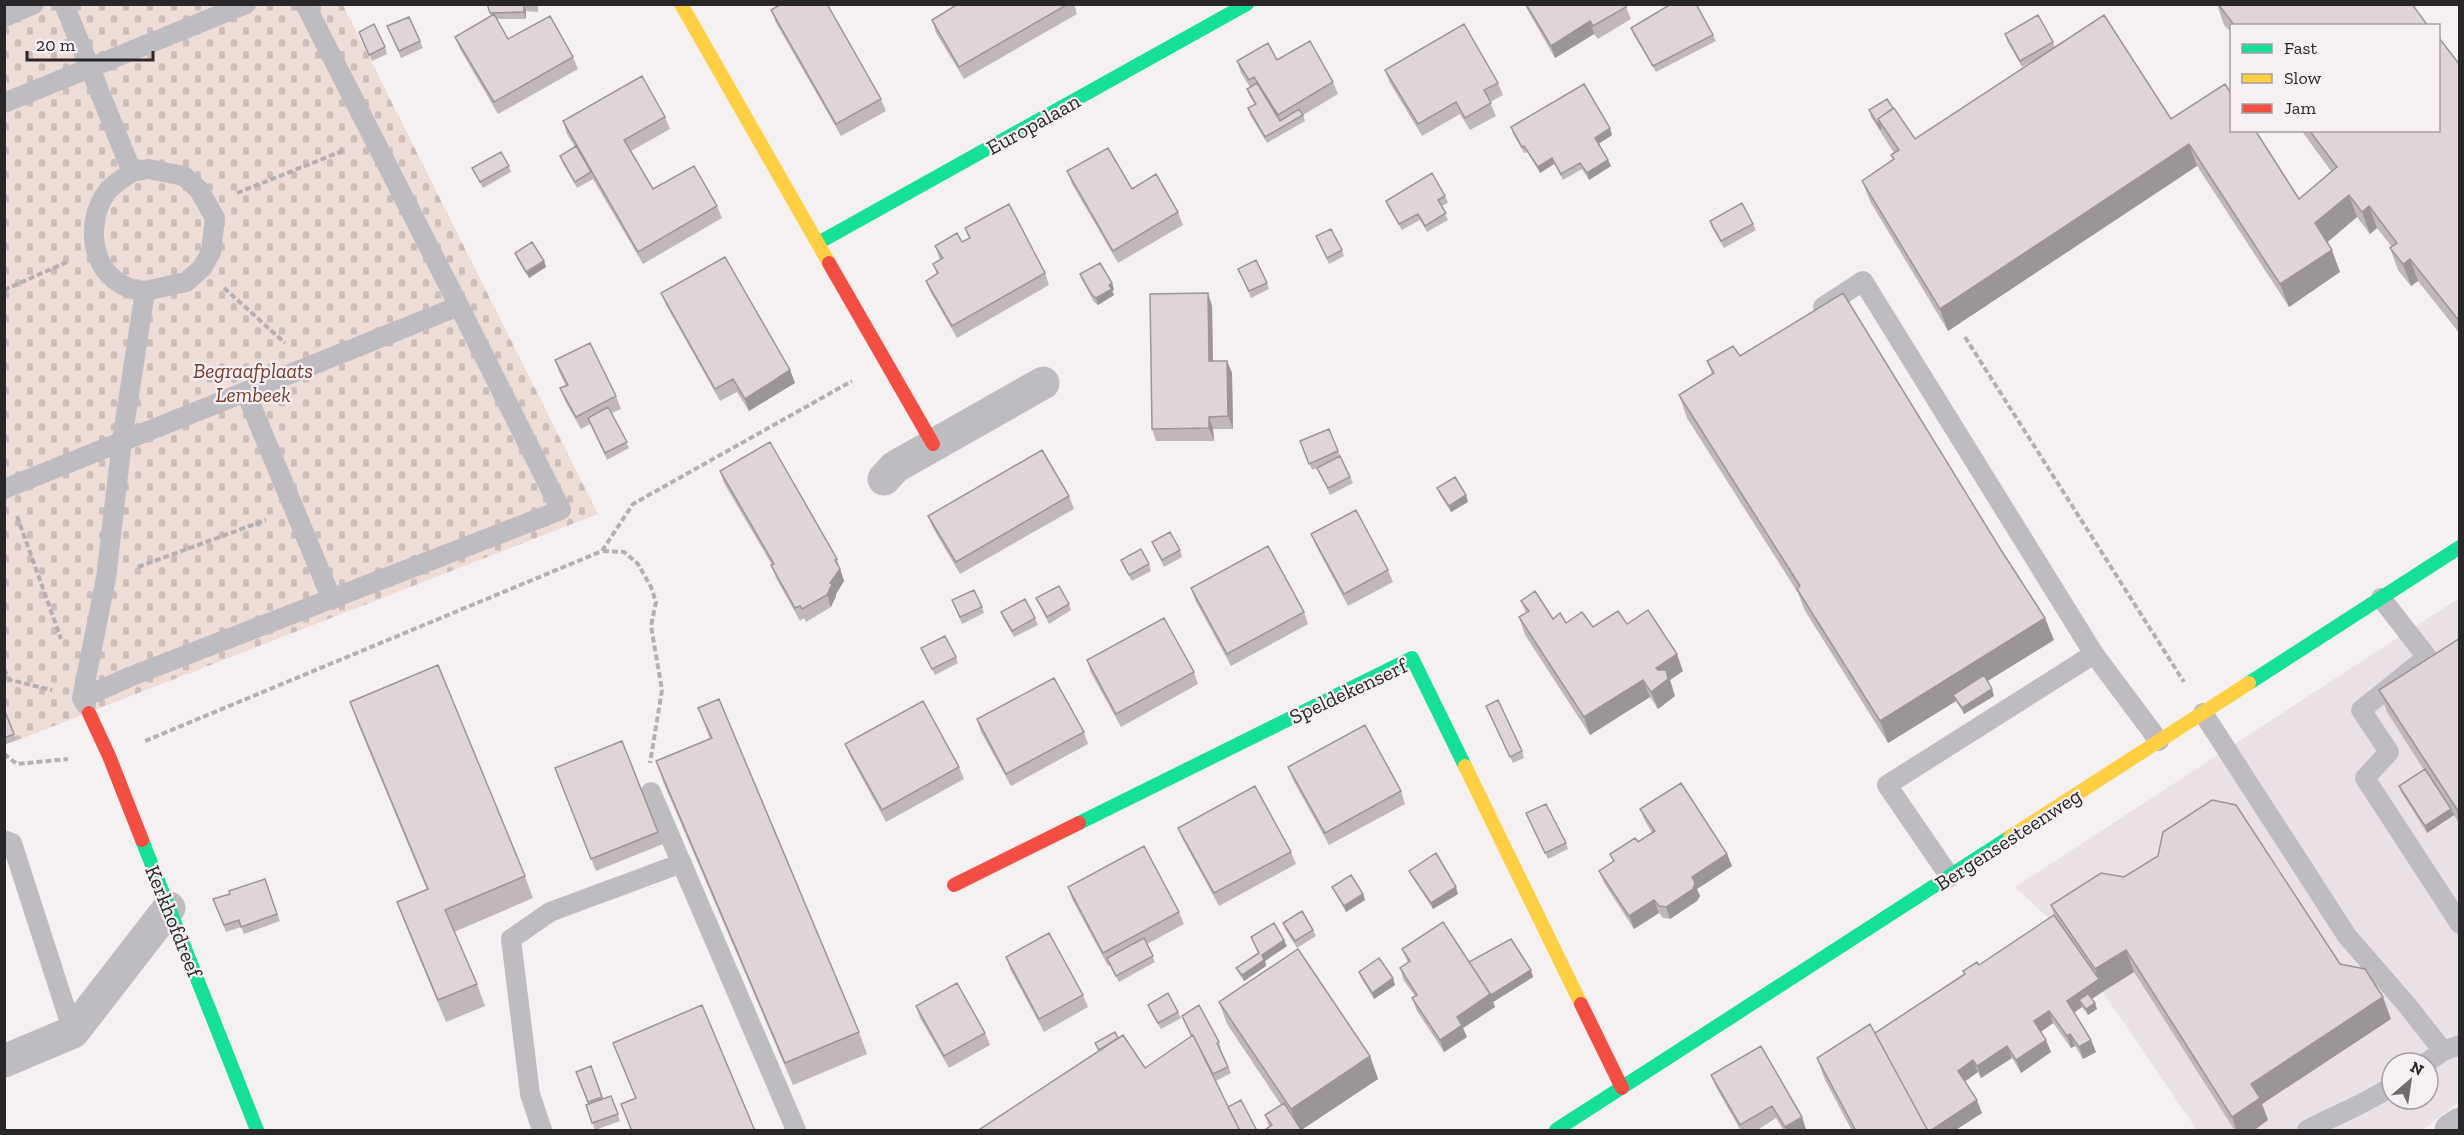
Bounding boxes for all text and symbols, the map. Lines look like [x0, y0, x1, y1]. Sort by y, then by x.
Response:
scale bar [27, 24, 153, 62]
legend [2230, 24, 2440, 132]
text: 20 m [36, 34, 76, 56]
text: Fast [2284, 37, 2317, 59]
text: Slow [2284, 67, 2321, 89]
street label: Europalaan [982, 88, 1084, 160]
text: Jam [2284, 97, 2316, 119]
park label: Begraafplaats Lembeek [193, 358, 313, 407]
street label: Speldekenserf [1285, 652, 1412, 729]
street label: Bergensesteenweg [1930, 782, 2086, 896]
street label: Kerkhofdreef [140, 861, 208, 982]
north arrow [2380, 1051, 2440, 1111]
text: N [2407, 1057, 2427, 1080]

